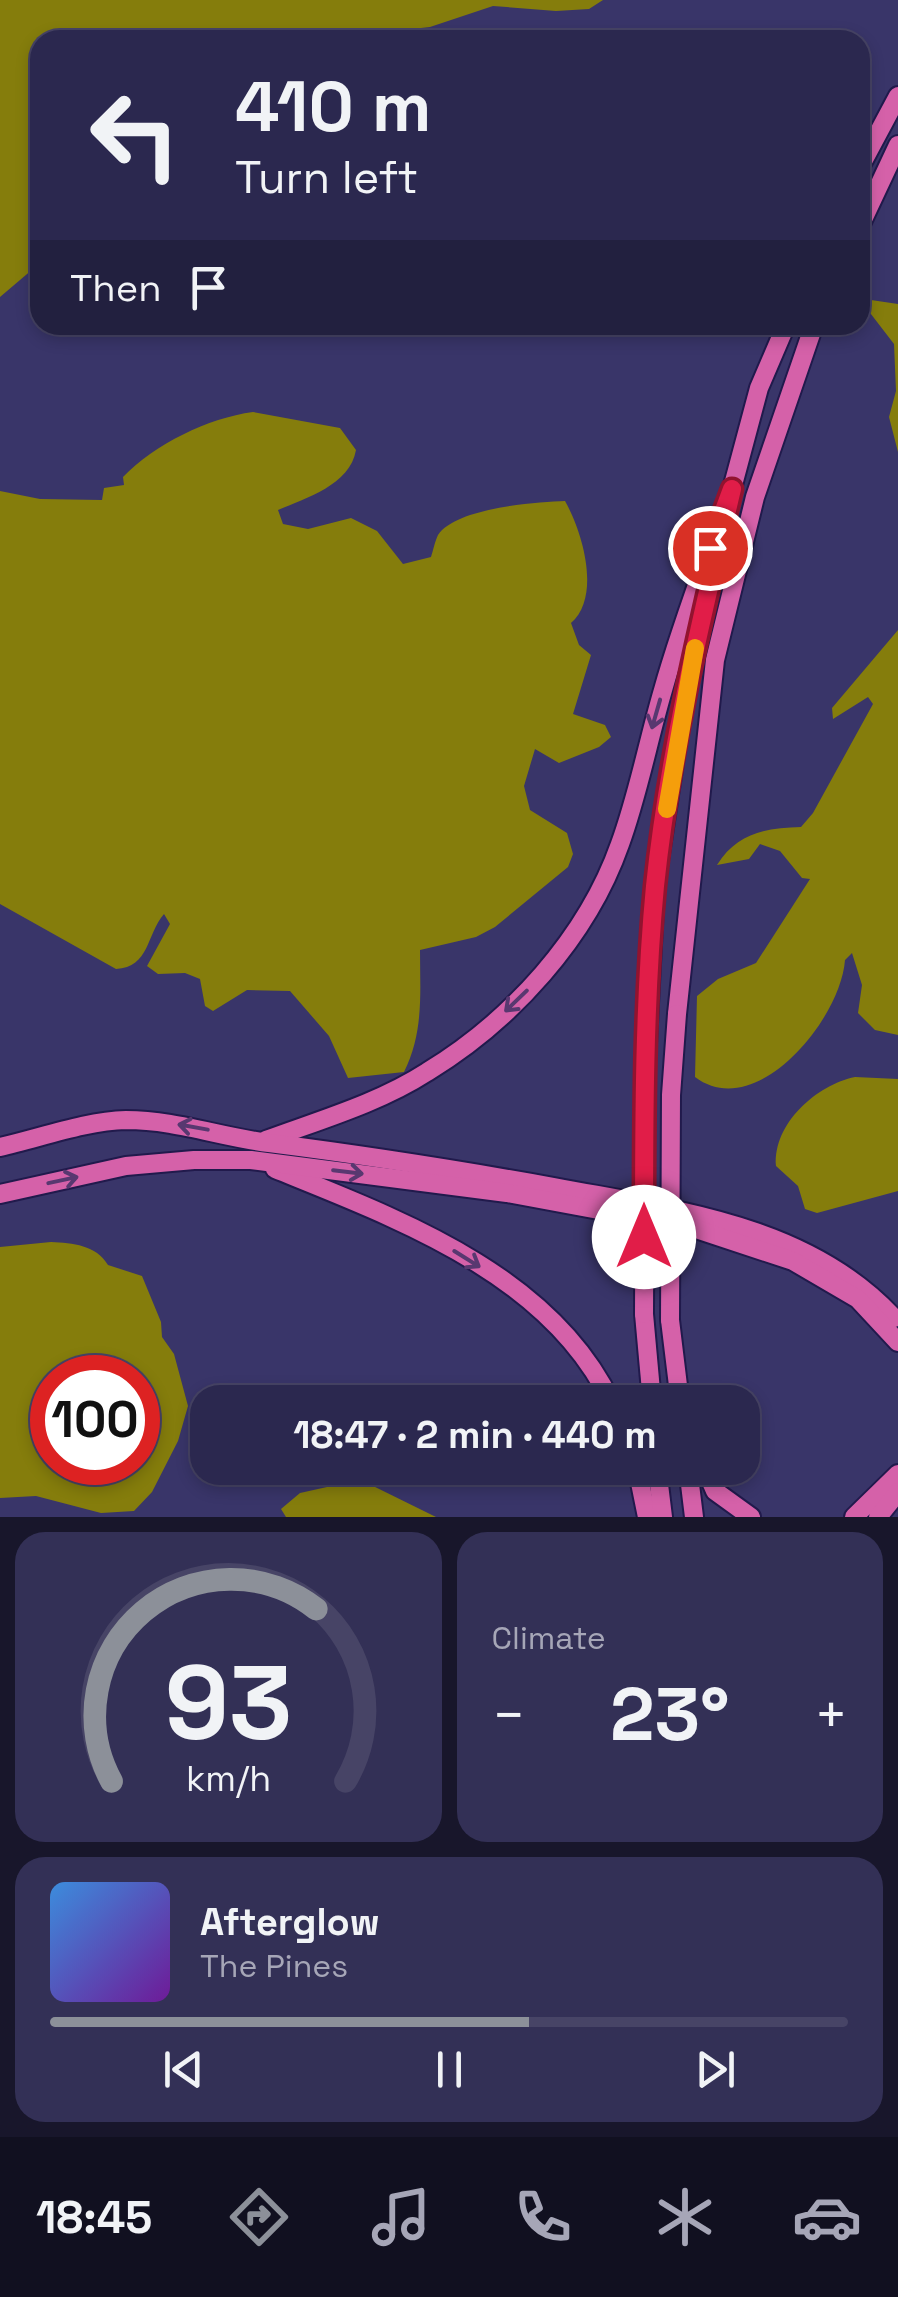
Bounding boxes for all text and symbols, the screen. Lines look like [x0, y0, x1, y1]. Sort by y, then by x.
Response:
text: 410 m [235, 62, 431, 151]
icon: left [70, 70, 200, 200]
text: Turn left [235, 149, 418, 206]
icon: arrive [181, 260, 236, 315]
text: Then [70, 264, 161, 312]
pin [668, 506, 753, 591]
icon: arrive [683, 521, 738, 576]
one-way arrow [646, 698, 664, 729]
one-way arrow [505, 989, 529, 1013]
one-way arrow [177, 1117, 210, 1136]
one-way arrow [332, 1163, 364, 1182]
one-way arrow [46, 1170, 78, 1188]
position arrow [592, 1185, 696, 1289]
one-way arrow [452, 1248, 481, 1269]
speed limit sign: 100 [30, 1355, 160, 1485]
text: 18:47 · 2 min · 440 m [293, 1411, 657, 1459]
text: Climate [492, 1618, 606, 1658]
text: 93 [164, 1637, 292, 1769]
text: 23° [610, 1666, 730, 1762]
text: − [492, 1680, 526, 1750]
text: + [814, 1680, 848, 1750]
text: km/h [186, 1756, 271, 1801]
text: Afterglow [200, 1898, 380, 1946]
text: The Pines [200, 1946, 348, 1986]
icon: previous [156, 2042, 211, 2097]
icon: pause [422, 2042, 477, 2097]
icon: next [688, 2042, 743, 2097]
icon: directions [224, 2182, 294, 2252]
icon: music [366, 2182, 436, 2252]
icon: phone [508, 2182, 578, 2252]
icon: climate [650, 2182, 720, 2252]
icon: car [792, 2182, 862, 2252]
text: 18:45 [36, 2189, 152, 2246]

